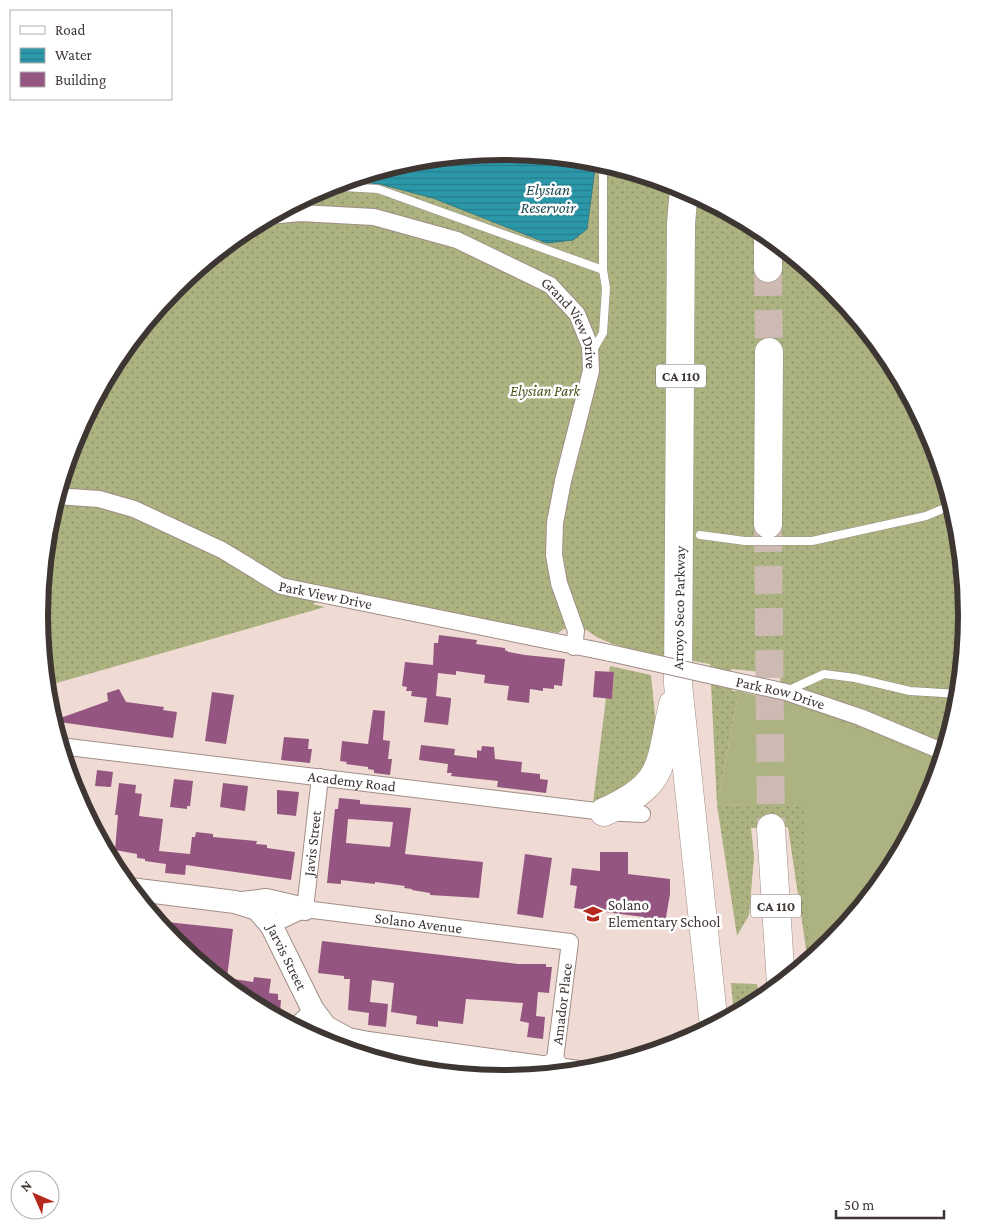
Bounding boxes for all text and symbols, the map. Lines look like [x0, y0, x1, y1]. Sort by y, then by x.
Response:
legend [10, 10, 172, 100]
text: Road [55, 22, 86, 38]
text: Water [55, 47, 92, 63]
text: Building [55, 72, 106, 89]
water label: Elysian Reservoir [520, 181, 576, 216]
street label: Grand View Drive [539, 274, 599, 370]
road number: CA 110 [656, 364, 706, 388]
park label: Elysian Park [510, 383, 582, 400]
street label: Arroyo Seco Parkway [670, 546, 689, 670]
street label: Park View Drive [277, 578, 374, 612]
street label: Park Row Drive [734, 673, 827, 713]
street label: Academy Road [307, 768, 397, 795]
street label: Javis Street [301, 809, 324, 879]
road number: CA 110 [751, 894, 801, 918]
place label: Solano Elementary School [608, 897, 720, 931]
school or university icon: Solano Elementary School [582, 903, 604, 925]
street label: Solano Avenue [374, 910, 464, 937]
street label: Jarvis Street [262, 920, 310, 994]
street label: Amador Place [549, 962, 575, 1046]
north arrow [10, 1170, 60, 1220]
text: N [17, 1176, 35, 1195]
scale bar [836, 1188, 944, 1220]
text: 50 m [844, 1197, 874, 1213]

